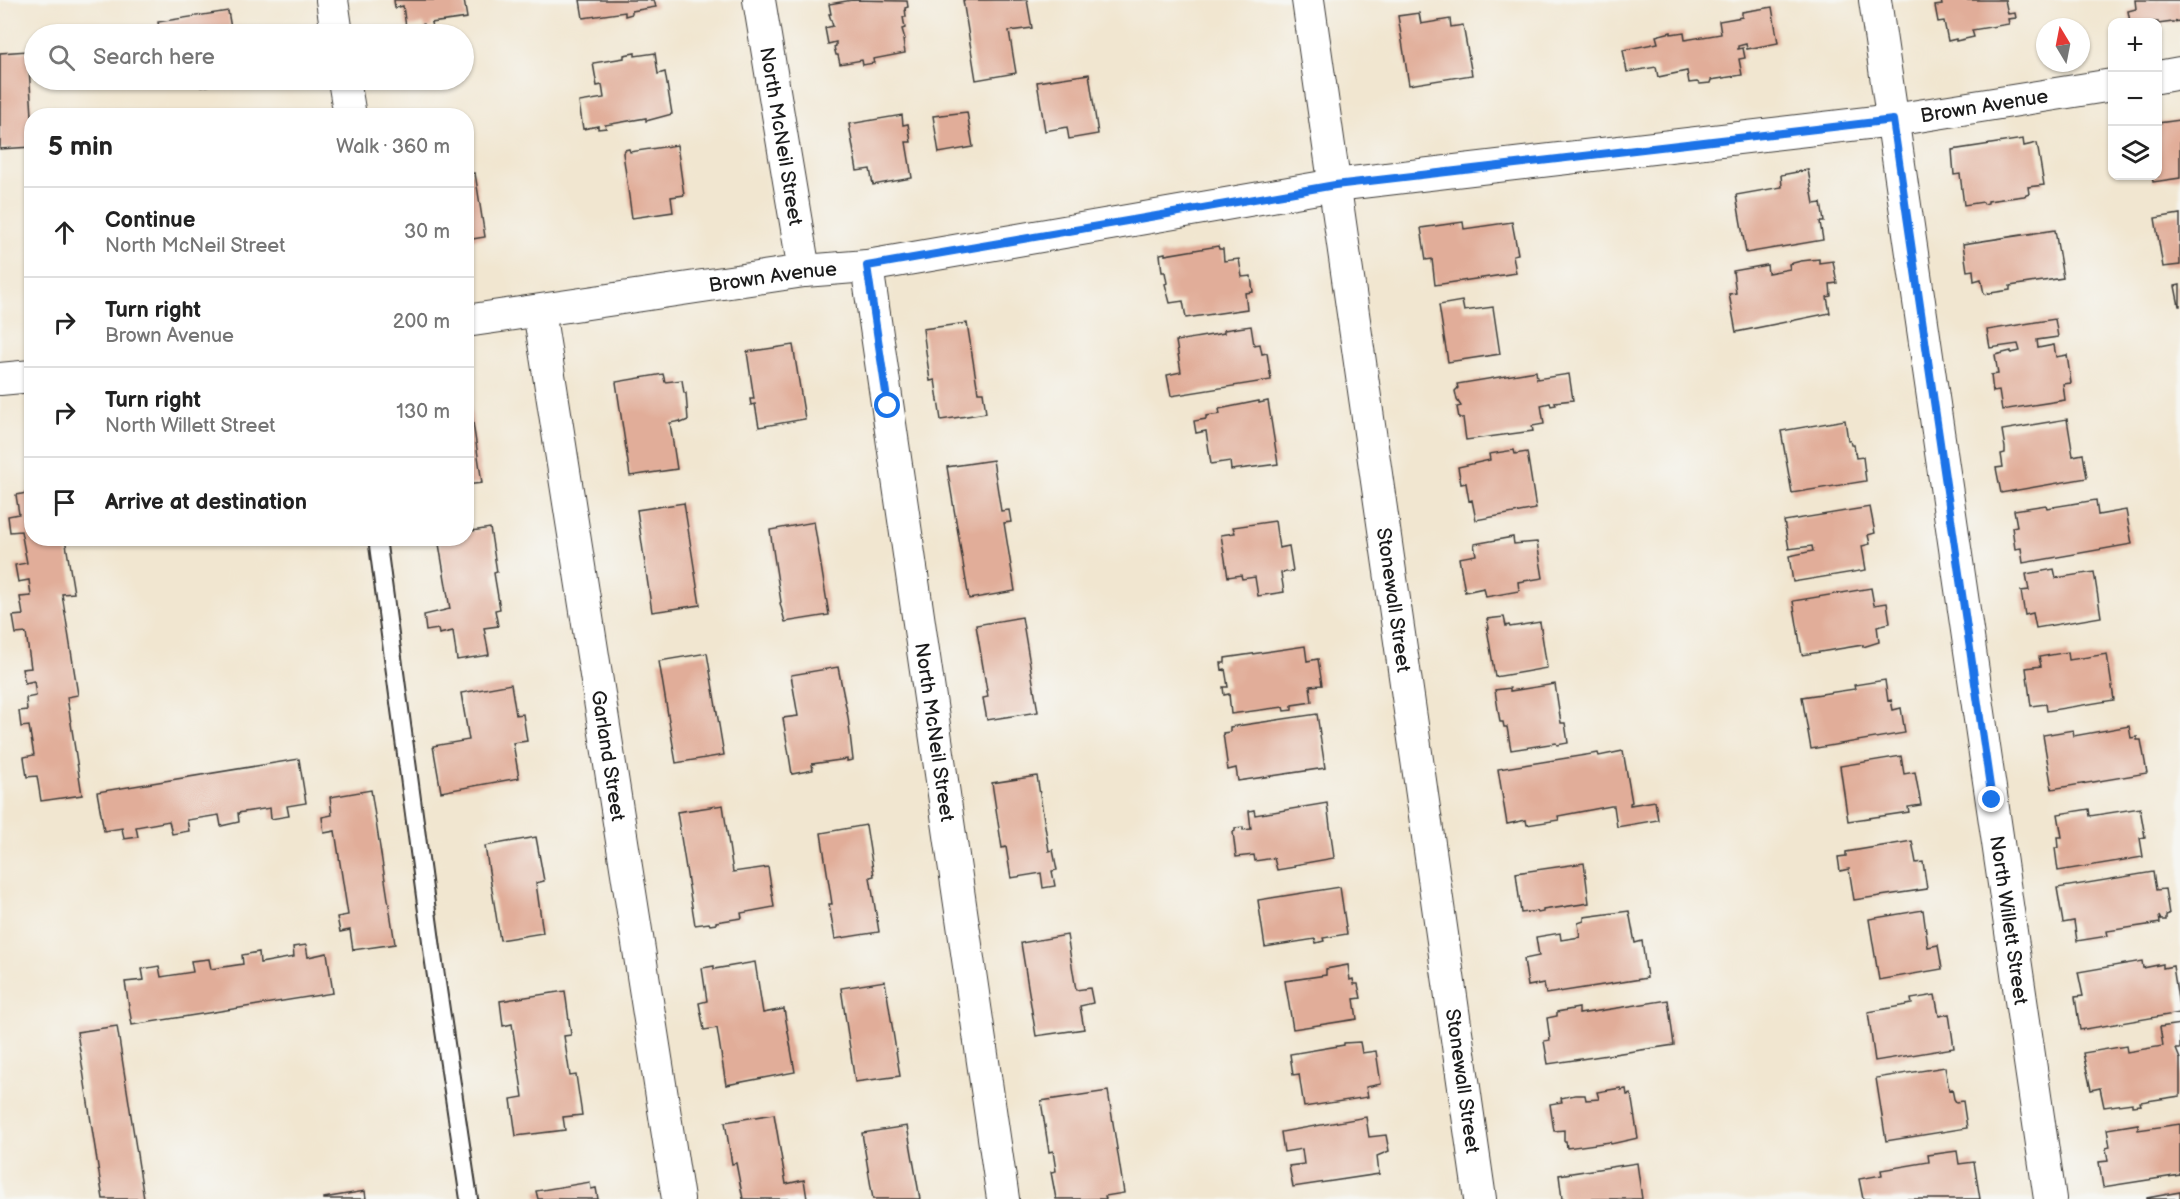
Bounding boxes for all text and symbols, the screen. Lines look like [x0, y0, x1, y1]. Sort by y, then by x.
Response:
north arrow [2036, 18, 2090, 72]
map controls [2108, 18, 2162, 180]
button: + [2108, 18, 2162, 72]
search box [24, 24, 474, 90]
icon: search [45, 41, 78, 74]
text: Search here [93, 44, 215, 71]
street label: North McNeil Street [754, 45, 807, 227]
button: − [2108, 72, 2162, 126]
street label: Brown Avenue [1919, 84, 2050, 128]
button: layers [2108, 126, 2162, 180]
text: 5 min [48, 132, 113, 163]
text: Walk · 360 m [336, 135, 450, 159]
text: Continue [105, 207, 195, 234]
icon: ahead [48, 216, 81, 249]
text: 30 m [404, 220, 450, 244]
text: North McNeil Street [105, 234, 285, 258]
street label: Brown Avenue [707, 257, 838, 298]
text: Turn right [105, 297, 201, 324]
icon: right [48, 306, 81, 339]
text: 200 m [393, 310, 450, 334]
text: Brown Avenue [105, 324, 234, 348]
text: Turn right [105, 387, 201, 414]
route start [874, 392, 900, 418]
icon: right [48, 396, 81, 429]
text: 130 m [396, 400, 450, 424]
text: North Willett Street [105, 414, 275, 438]
icon: arrive [48, 486, 81, 519]
text: Arrive at destination [105, 489, 307, 516]
street label: Stonewall Street [1371, 526, 1415, 674]
street label: North McNeil Street [909, 641, 959, 823]
street label: Garland Street [586, 689, 630, 823]
route end [1978, 786, 2004, 812]
street label: North Willett Street [1984, 834, 2033, 1007]
street label: Stonewall Street [1440, 1007, 1484, 1155]

